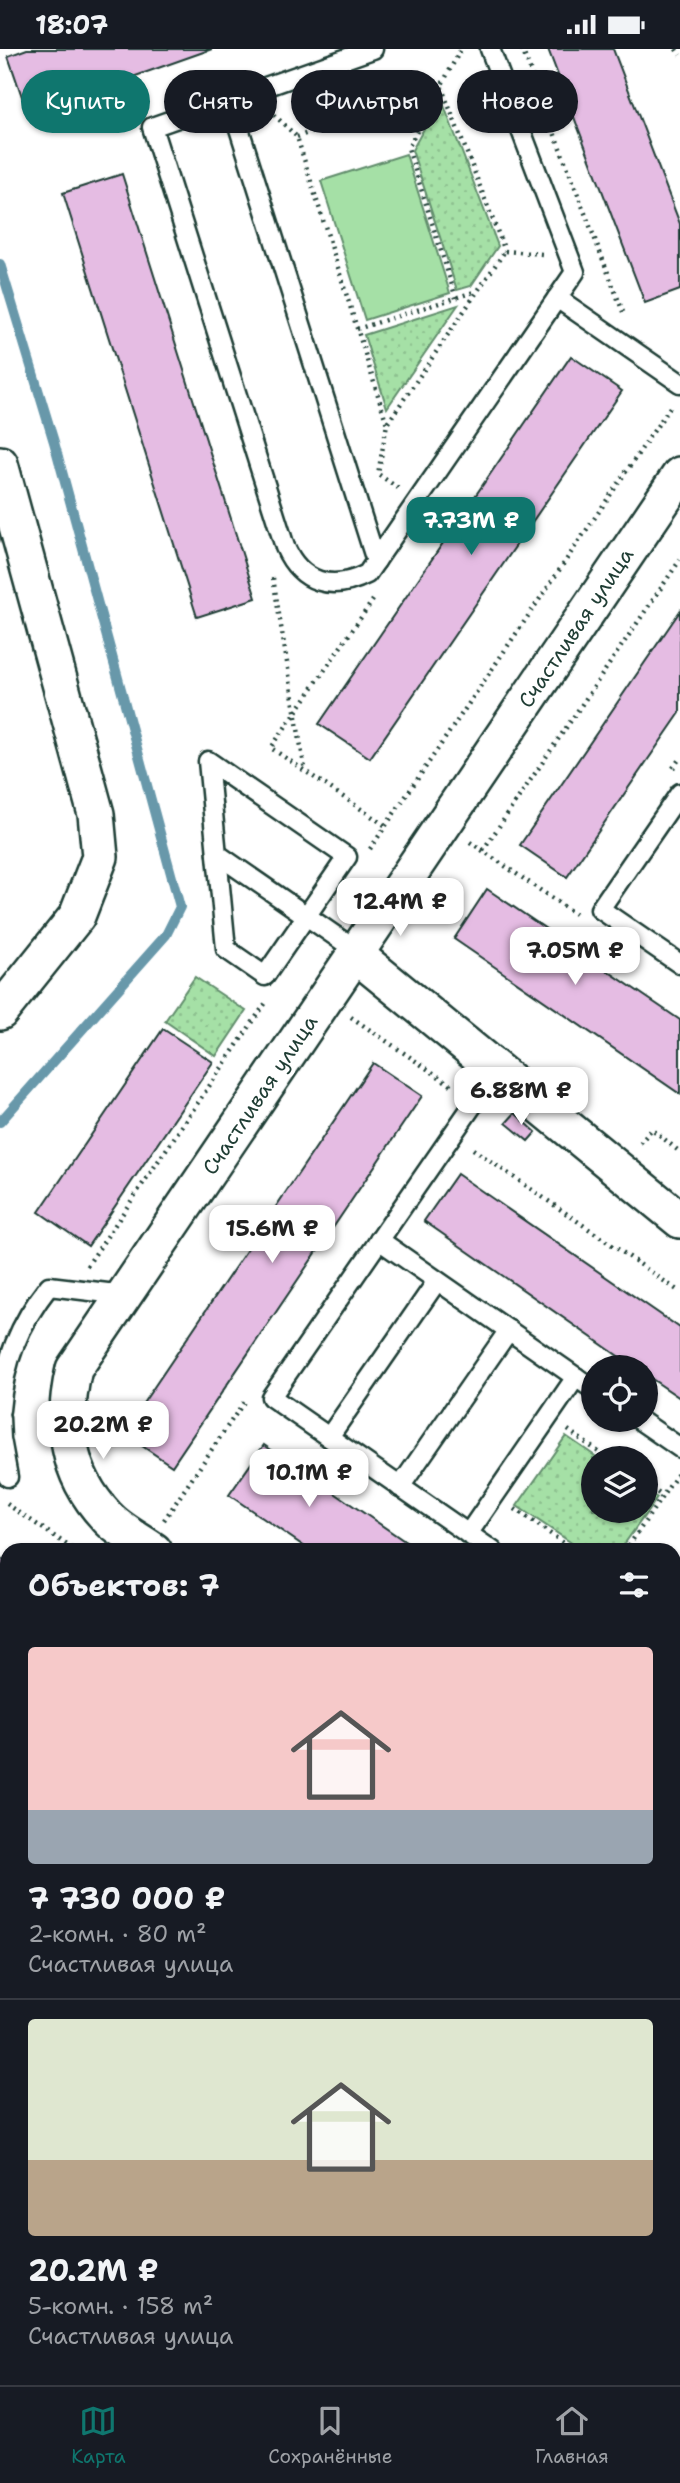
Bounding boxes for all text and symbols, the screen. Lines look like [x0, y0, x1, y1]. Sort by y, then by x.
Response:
text: 18:07 [35, 7, 108, 42]
chip: Купить [21, 70, 150, 133]
chip: Снять [164, 70, 277, 133]
chip: Фильтры [291, 70, 443, 133]
chip: Новое [457, 70, 578, 133]
pin: 7.73M ₽ [406, 497, 536, 557]
text: 7.73M ₽ [422, 505, 520, 535]
street label: Счастливая улица [512, 543, 640, 713]
pin: 12.4M ₽ [335, 879, 465, 938]
text: 12.4M ₽ [353, 886, 447, 916]
pin: 7.05M ₽ [510, 927, 640, 987]
text: 7.05M ₽ [526, 935, 624, 965]
street label: Счастливая улица [196, 1010, 324, 1180]
pin: 6.88M ₽ [456, 1067, 586, 1127]
text: 6.88M ₽ [470, 1075, 572, 1105]
pin: 15.6M ₽ [207, 1205, 337, 1265]
text: 15.6M ₽ [225, 1213, 319, 1243]
map controls [581, 1355, 658, 1523]
button: locate [581, 1355, 658, 1432]
pin: 20.2M ₽ [38, 1401, 168, 1461]
text: 20.2M ₽ [53, 1409, 153, 1439]
button: layers [581, 1446, 658, 1523]
pin: 10.1M ₽ [244, 1449, 374, 1509]
text: 10.1M ₽ [265, 1457, 353, 1487]
text: Объектов: 7 [28, 1565, 220, 1606]
icon: filters [615, 1566, 653, 1604]
icon: home [278, 1692, 404, 1818]
text: 7 730 000 ₽ [28, 1878, 225, 1919]
text: 2-комн. · 80 m² [28, 1919, 207, 1949]
text: Счастливая улица [28, 1949, 233, 1979]
icon: home [278, 2064, 404, 2190]
text: 20.2M ₽ [28, 2250, 159, 2291]
text: 5-комн. · 158 m² [28, 2291, 213, 2321]
text: Счастливая улица [28, 2321, 233, 2351]
tab: Карта [71, 2402, 126, 2469]
tab: Сохранённые [268, 2402, 392, 2469]
tab: Главная [535, 2402, 609, 2469]

